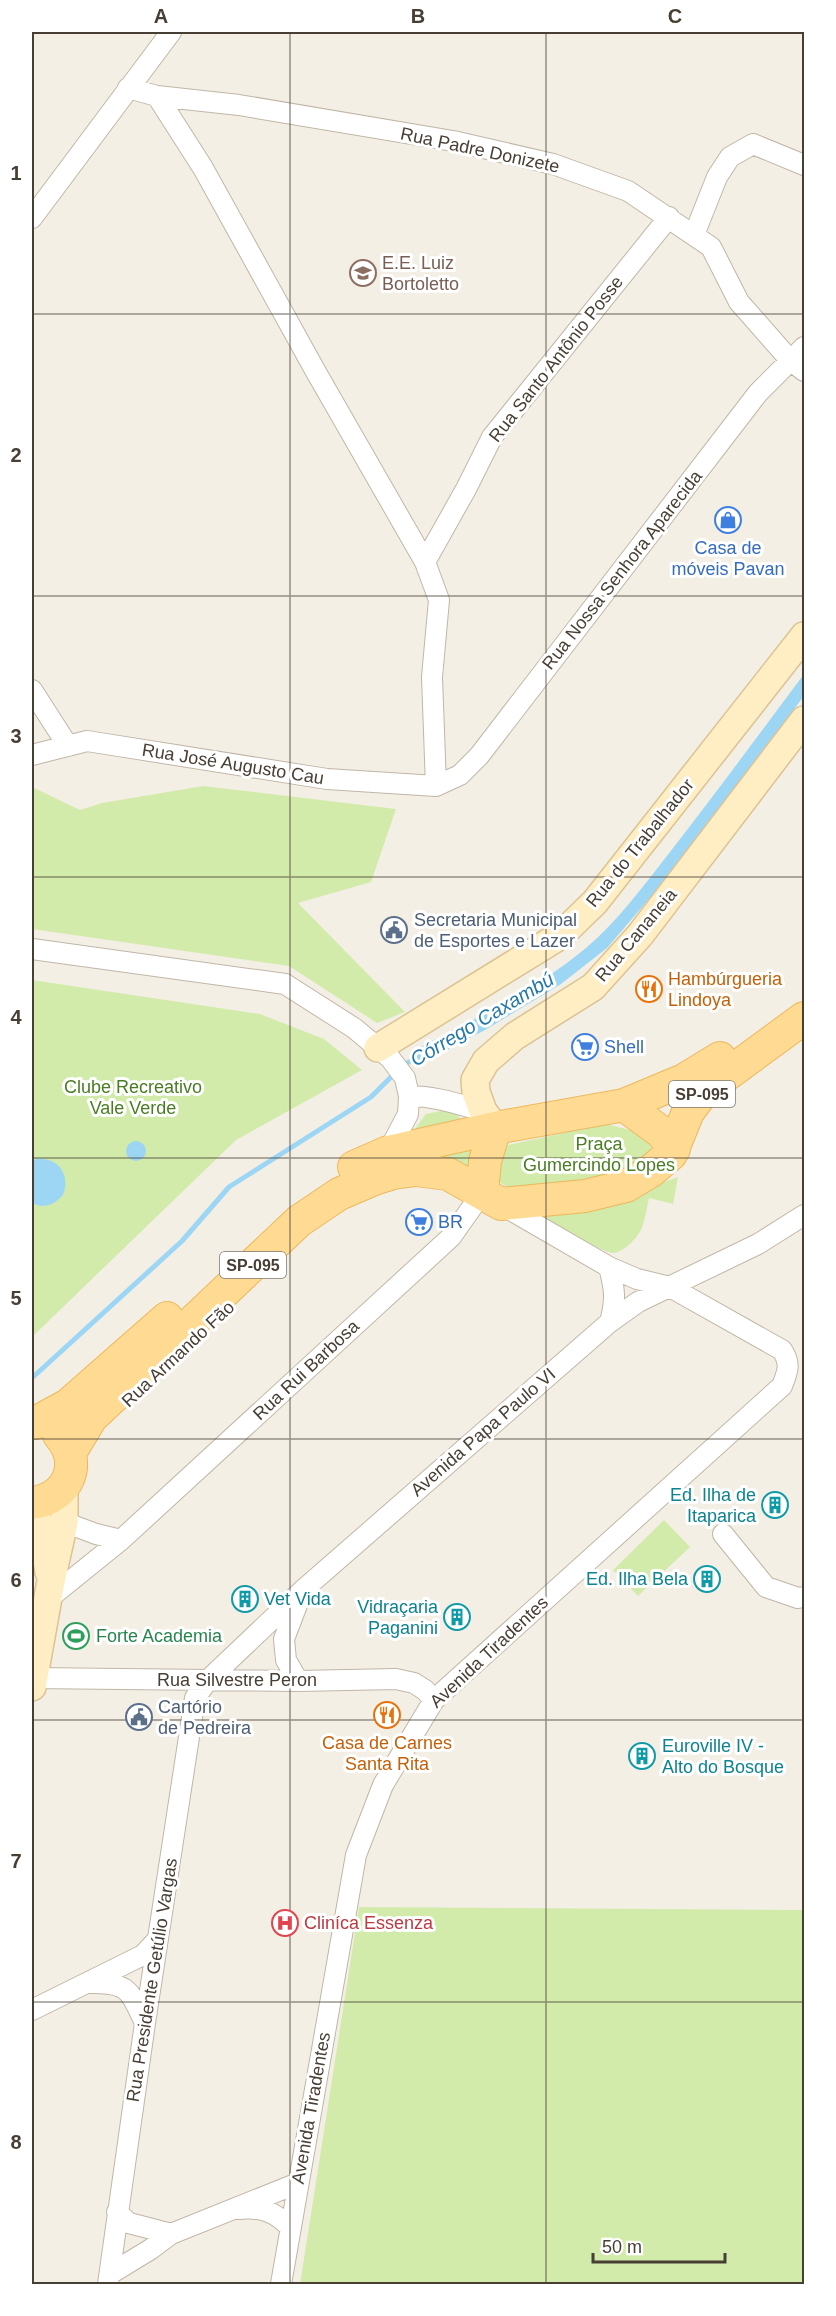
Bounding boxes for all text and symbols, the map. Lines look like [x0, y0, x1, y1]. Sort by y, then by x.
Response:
text: A [154, 5, 168, 27]
text: B [411, 5, 425, 27]
text: C [668, 5, 682, 27]
street label: Rua Padre Donizete [399, 123, 561, 177]
text: 1 [10, 162, 22, 184]
place label: E.E. Luiz Bortoletto [382, 253, 459, 294]
school or university icon: E.E. Luiz Bortoletto [348, 258, 378, 288]
street label: Rua Santo Antônio Posse [485, 272, 627, 446]
text: 2 [10, 444, 22, 466]
street label: Rua Nossa Senhora Aparecida [538, 466, 707, 674]
shop icon: Casa de móveis Pavan [713, 505, 743, 535]
place label: Casa de móveis Pavan [671, 538, 785, 579]
text: 3 [10, 725, 22, 747]
street label: Rua José Augusto Cau [141, 740, 325, 788]
street label: Rua do Trabalhador [582, 775, 698, 911]
street label: Rua Cananeia [591, 884, 681, 986]
place label: Secretaria Municipal de Esportes e Lazer [414, 910, 577, 951]
public building icon: Secretaria Municipal de Esportes e Lazer [379, 915, 409, 945]
water label: Córrego Caxambú [406, 967, 558, 1071]
place label: Hambúrgueria Lindoya [668, 969, 783, 1010]
restaurant icon: Hambúrgueria Lindoya [634, 974, 664, 1004]
text: 4 [10, 1006, 22, 1028]
supermarket icon: Shell [570, 1032, 600, 1062]
place label: Shell [604, 1037, 644, 1057]
park label: Clube Recreativo Vale Verde [64, 1077, 202, 1118]
road number: SP-095 [669, 1081, 735, 1107]
park label: Praça Gumercindo Lopes [523, 1134, 675, 1175]
supermarket icon: BR [404, 1207, 434, 1237]
place label: BR [438, 1212, 463, 1232]
road number: SP-095 [220, 1252, 286, 1278]
text: 5 [10, 1287, 22, 1309]
street label: Rua Armando Fão [118, 1297, 238, 1411]
street label: Rua Rui Barbosa [249, 1315, 364, 1424]
street label: Avenida Papa Paulo VI [407, 1364, 559, 1500]
place label: Ed. Ilha de Itaparica [670, 1485, 757, 1526]
building icon: Ed. Ilha de Itaparica [760, 1490, 790, 1520]
building icon: Ed. Ilha Bela [692, 1564, 722, 1594]
text: 6 [10, 1569, 22, 1591]
place label: Ed. Ilha Bela [586, 1569, 689, 1589]
building icon: Vet Vida [230, 1584, 260, 1614]
place label: Vet Vida [264, 1589, 332, 1609]
street label: Avenida Tiradentes [426, 1592, 552, 1712]
place label: Vidraçaria Paganini [357, 1597, 439, 1638]
building icon: Vidraçaria Paganini [442, 1602, 472, 1632]
sports icon: Forte Academia [61, 1621, 91, 1651]
place label: Forte Academia [96, 1626, 223, 1646]
street label: Rua Silvestre Peron [157, 1670, 317, 1690]
place label: Cartório de Pedreira [158, 1697, 252, 1738]
restaurant icon: Casa de Carnes Santa Rita [372, 1700, 402, 1730]
public building icon: Cartório de Pedreira [124, 1702, 154, 1732]
place label: Casa de Carnes Santa Rita [322, 1733, 452, 1774]
place label: Euroville IV - Alto do Bosque [662, 1736, 784, 1777]
building icon: Euroville IV - Alto do Bosque [627, 1741, 657, 1771]
text: 7 [10, 1850, 22, 1872]
street label: Rua Presidente Getúlio Vargas [123, 1857, 181, 2103]
hospital icon: Cliníca Essenza [270, 1908, 300, 1938]
place label: Cliníca Essenza [304, 1913, 434, 1933]
street label: Avenida Tiradentes [288, 2031, 334, 2185]
text: 8 [10, 2131, 22, 2153]
scale bar [593, 2226, 725, 2264]
text: 50 m [602, 2237, 642, 2257]

